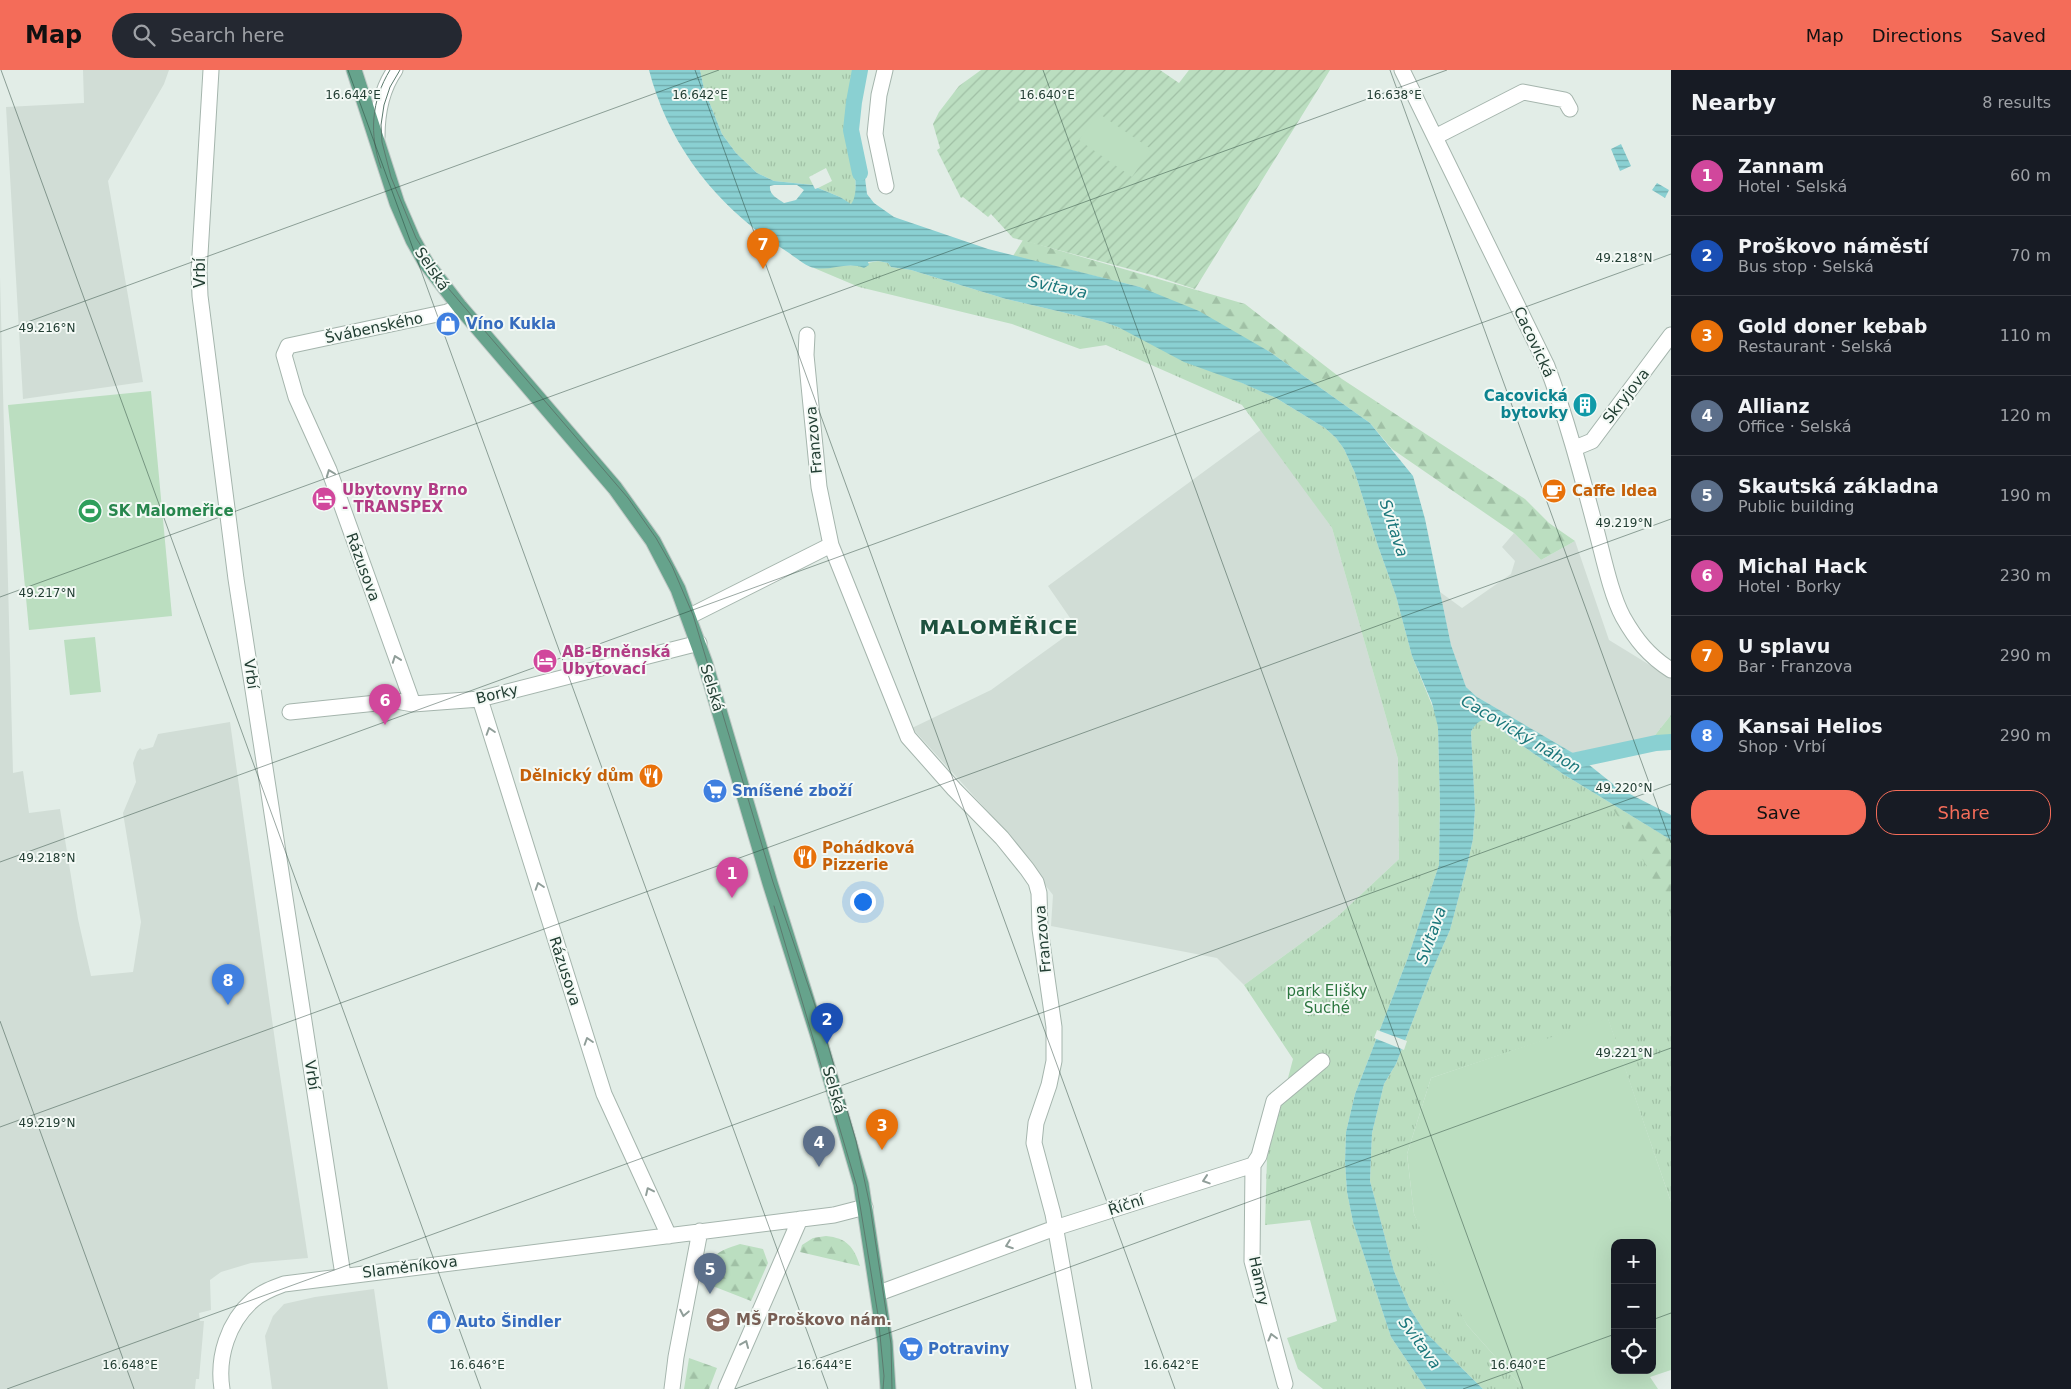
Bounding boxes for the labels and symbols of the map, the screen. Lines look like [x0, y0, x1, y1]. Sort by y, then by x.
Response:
text: 16.644°E [325, 88, 381, 102]
text: 16.642°E [672, 88, 728, 102]
text: 16.640°E [1019, 88, 1075, 102]
text: 16.638°E [1366, 88, 1422, 102]
pin: 7 [747, 228, 779, 269]
street label: Selská [411, 244, 453, 294]
text: 49.218°N [1596, 251, 1652, 265]
street label: Vrbí [191, 257, 209, 288]
water label: Svitava [1027, 272, 1089, 302]
street label: Cacovická [1510, 304, 1558, 380]
street label: Švábenského [323, 308, 425, 347]
shop icon: Víno Kukla [435, 311, 461, 337]
place label: Víno Kukla [466, 315, 556, 333]
text: 49.216°N [19, 321, 75, 335]
street label: Skryjova [1599, 365, 1653, 427]
place label: Cacovická bytovky [1484, 387, 1568, 422]
building icon: Cacovická bytovky [1572, 392, 1598, 418]
street label: Franzova [802, 406, 826, 474]
one-way arrow [325, 469, 335, 477]
cafe icon: Caffe Idea [1541, 478, 1567, 504]
place label: Ubytovny Brno - TRANSPEX [342, 481, 467, 516]
place label: Caffe Idea [1572, 482, 1657, 500]
hotel icon: Ubytovny Brno - TRANSPEX [311, 486, 337, 512]
water label: Svitava [1376, 497, 1412, 559]
sports icon: SK Malomeřice [77, 498, 103, 524]
place label: SK Malomeřice [108, 502, 234, 520]
text: 49.219°N [1596, 516, 1652, 530]
street label: Rázusova [342, 530, 384, 604]
text: 49.217°N [19, 586, 75, 600]
district label: MALOMĚŘICE [919, 615, 1079, 639]
place label: AB-Brněnská Ubytovací [562, 643, 671, 678]
hotel icon: AB-Brněnská Ubytovací [532, 648, 558, 674]
one-way arrow [392, 655, 402, 663]
street label: Vrbí [240, 658, 262, 691]
street label: Selská [696, 662, 728, 714]
street label: Borky [474, 680, 520, 708]
pin: 6 [369, 684, 401, 725]
water label: Cacovický náhon [1458, 691, 1584, 777]
one-way arrow [485, 727, 495, 736]
restaurant icon: Dělnický dům [638, 763, 664, 789]
place label: Dělnický dům [520, 767, 634, 785]
supermarket icon: Smíšené zboží [702, 778, 728, 804]
text: 49.220°N [1596, 781, 1652, 795]
place label: Smíšené zboží [732, 782, 853, 800]
place label: Pohádková Pizzerie [822, 839, 915, 874]
restaurant icon: Pohádková Pizzerie [792, 844, 818, 870]
text: 49.218°N [19, 851, 75, 865]
pin: 1 [716, 857, 748, 898]
one-way arrow [534, 882, 544, 891]
your location [850, 889, 876, 915]
water label: Svitava [1412, 904, 1450, 966]
street label: Franzova [1031, 905, 1055, 973]
street label: Rázusova [545, 934, 585, 1008]
pin: 8 [212, 964, 244, 1005]
park label: park Elišky Suché [1287, 982, 1368, 1017]
pin: 2 [811, 1003, 843, 1044]
one-way arrow [583, 1037, 593, 1046]
text: 49.221°N [1596, 1046, 1652, 1060]
street label: Vrbí [301, 1059, 323, 1092]
street label: Selská [819, 1064, 849, 1116]
pin: 3 [866, 1109, 898, 1150]
text: 49.219°N [19, 1116, 75, 1130]
pin: 4 [803, 1126, 835, 1167]
one-way arrow [1202, 1174, 1211, 1184]
one-way arrow [644, 1187, 655, 1196]
street label: Říční [1106, 1190, 1147, 1219]
one-way arrow [1005, 1239, 1014, 1249]
street label: Slaměníkova [361, 1252, 459, 1282]
pin: 5 [694, 1253, 726, 1294]
street label: Hamry [1245, 1255, 1273, 1308]
school or university icon: MŠ Proškovo nám. [705, 1307, 731, 1333]
shop icon: Auto Šindler [426, 1309, 452, 1335]
one-way arrow [680, 1309, 690, 1318]
place label: MŠ Proškovo nám. [736, 1310, 892, 1329]
place label: Auto Šindler [456, 1312, 562, 1331]
water label: Svitava [1395, 1313, 1445, 1373]
one-way arrow [1268, 1333, 1278, 1341]
supermarket icon: Potraviny [898, 1336, 924, 1362]
one-way arrow [739, 1340, 750, 1349]
place label: Potraviny [928, 1340, 1010, 1358]
text: 16.648°E [102, 1358, 158, 1372]
text: 16.646°E [449, 1358, 505, 1372]
text: 16.644°E [796, 1358, 852, 1372]
text: 16.642°E [1143, 1358, 1199, 1372]
text: 16.640°E [1490, 1358, 1546, 1372]

